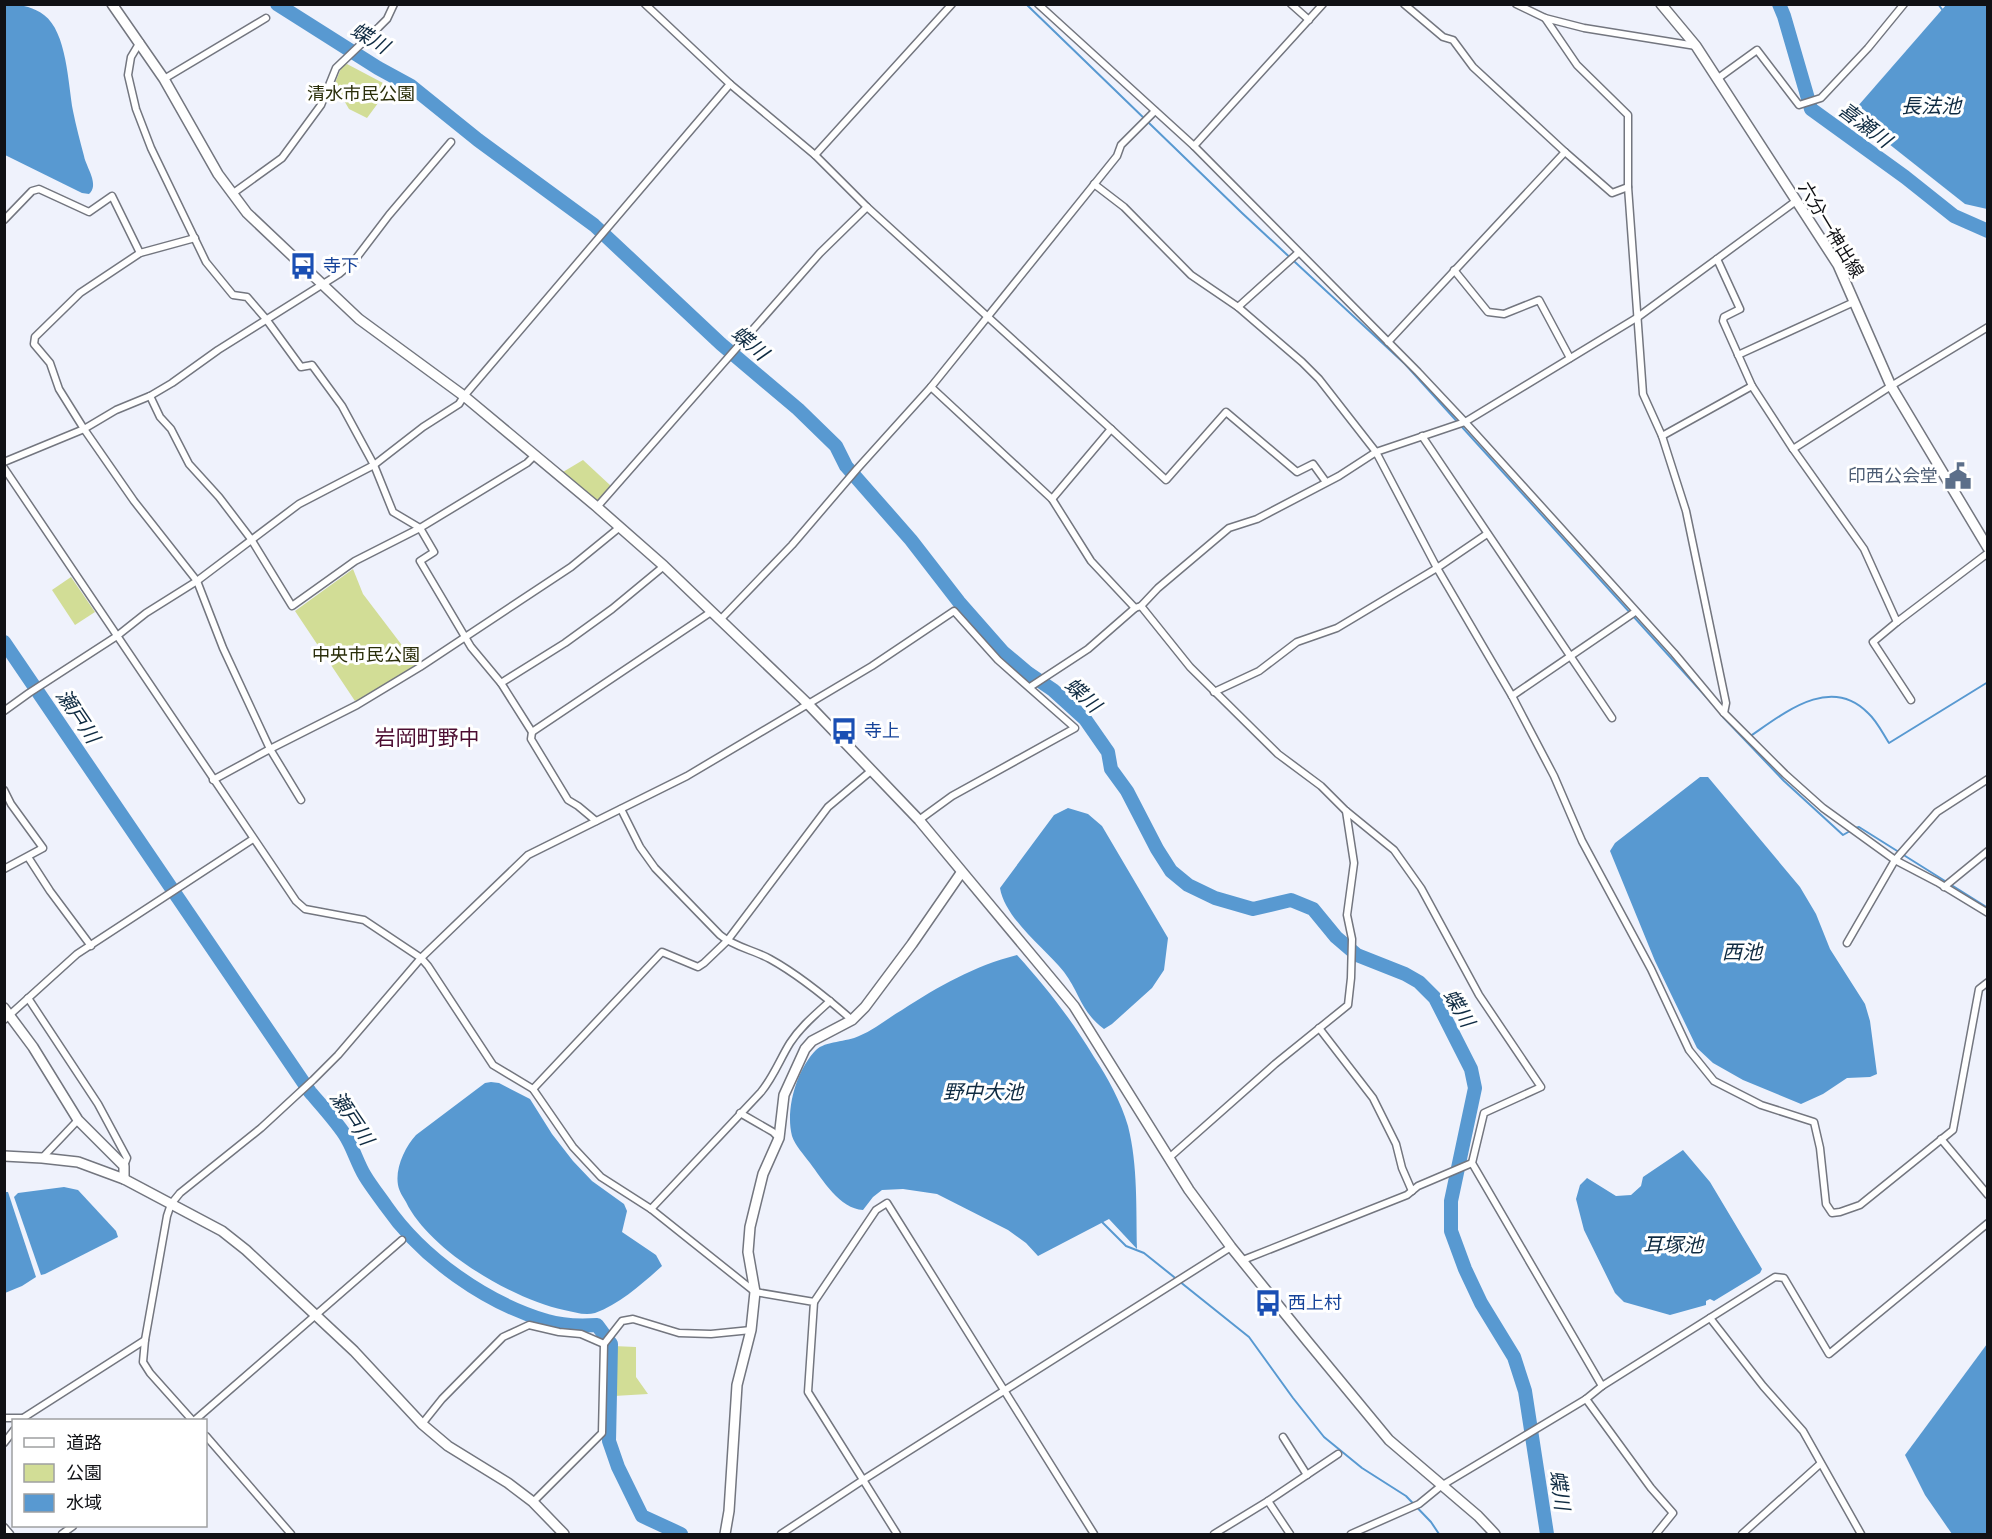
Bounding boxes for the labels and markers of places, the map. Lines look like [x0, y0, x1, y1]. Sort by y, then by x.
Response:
bus stop icon: 寺下 [288, 251, 318, 281]
place label: 寺下 [323, 255, 359, 277]
public building icon: 印西公会堂 [1943, 461, 1973, 491]
place label: 印西公会堂 [1848, 465, 1938, 487]
bus stop icon: 寺上 [829, 716, 859, 746]
place label: 寺上 [864, 720, 900, 742]
bus stop icon: 西上村 [1253, 1288, 1283, 1318]
place label: 西上村 [1288, 1292, 1342, 1314]

